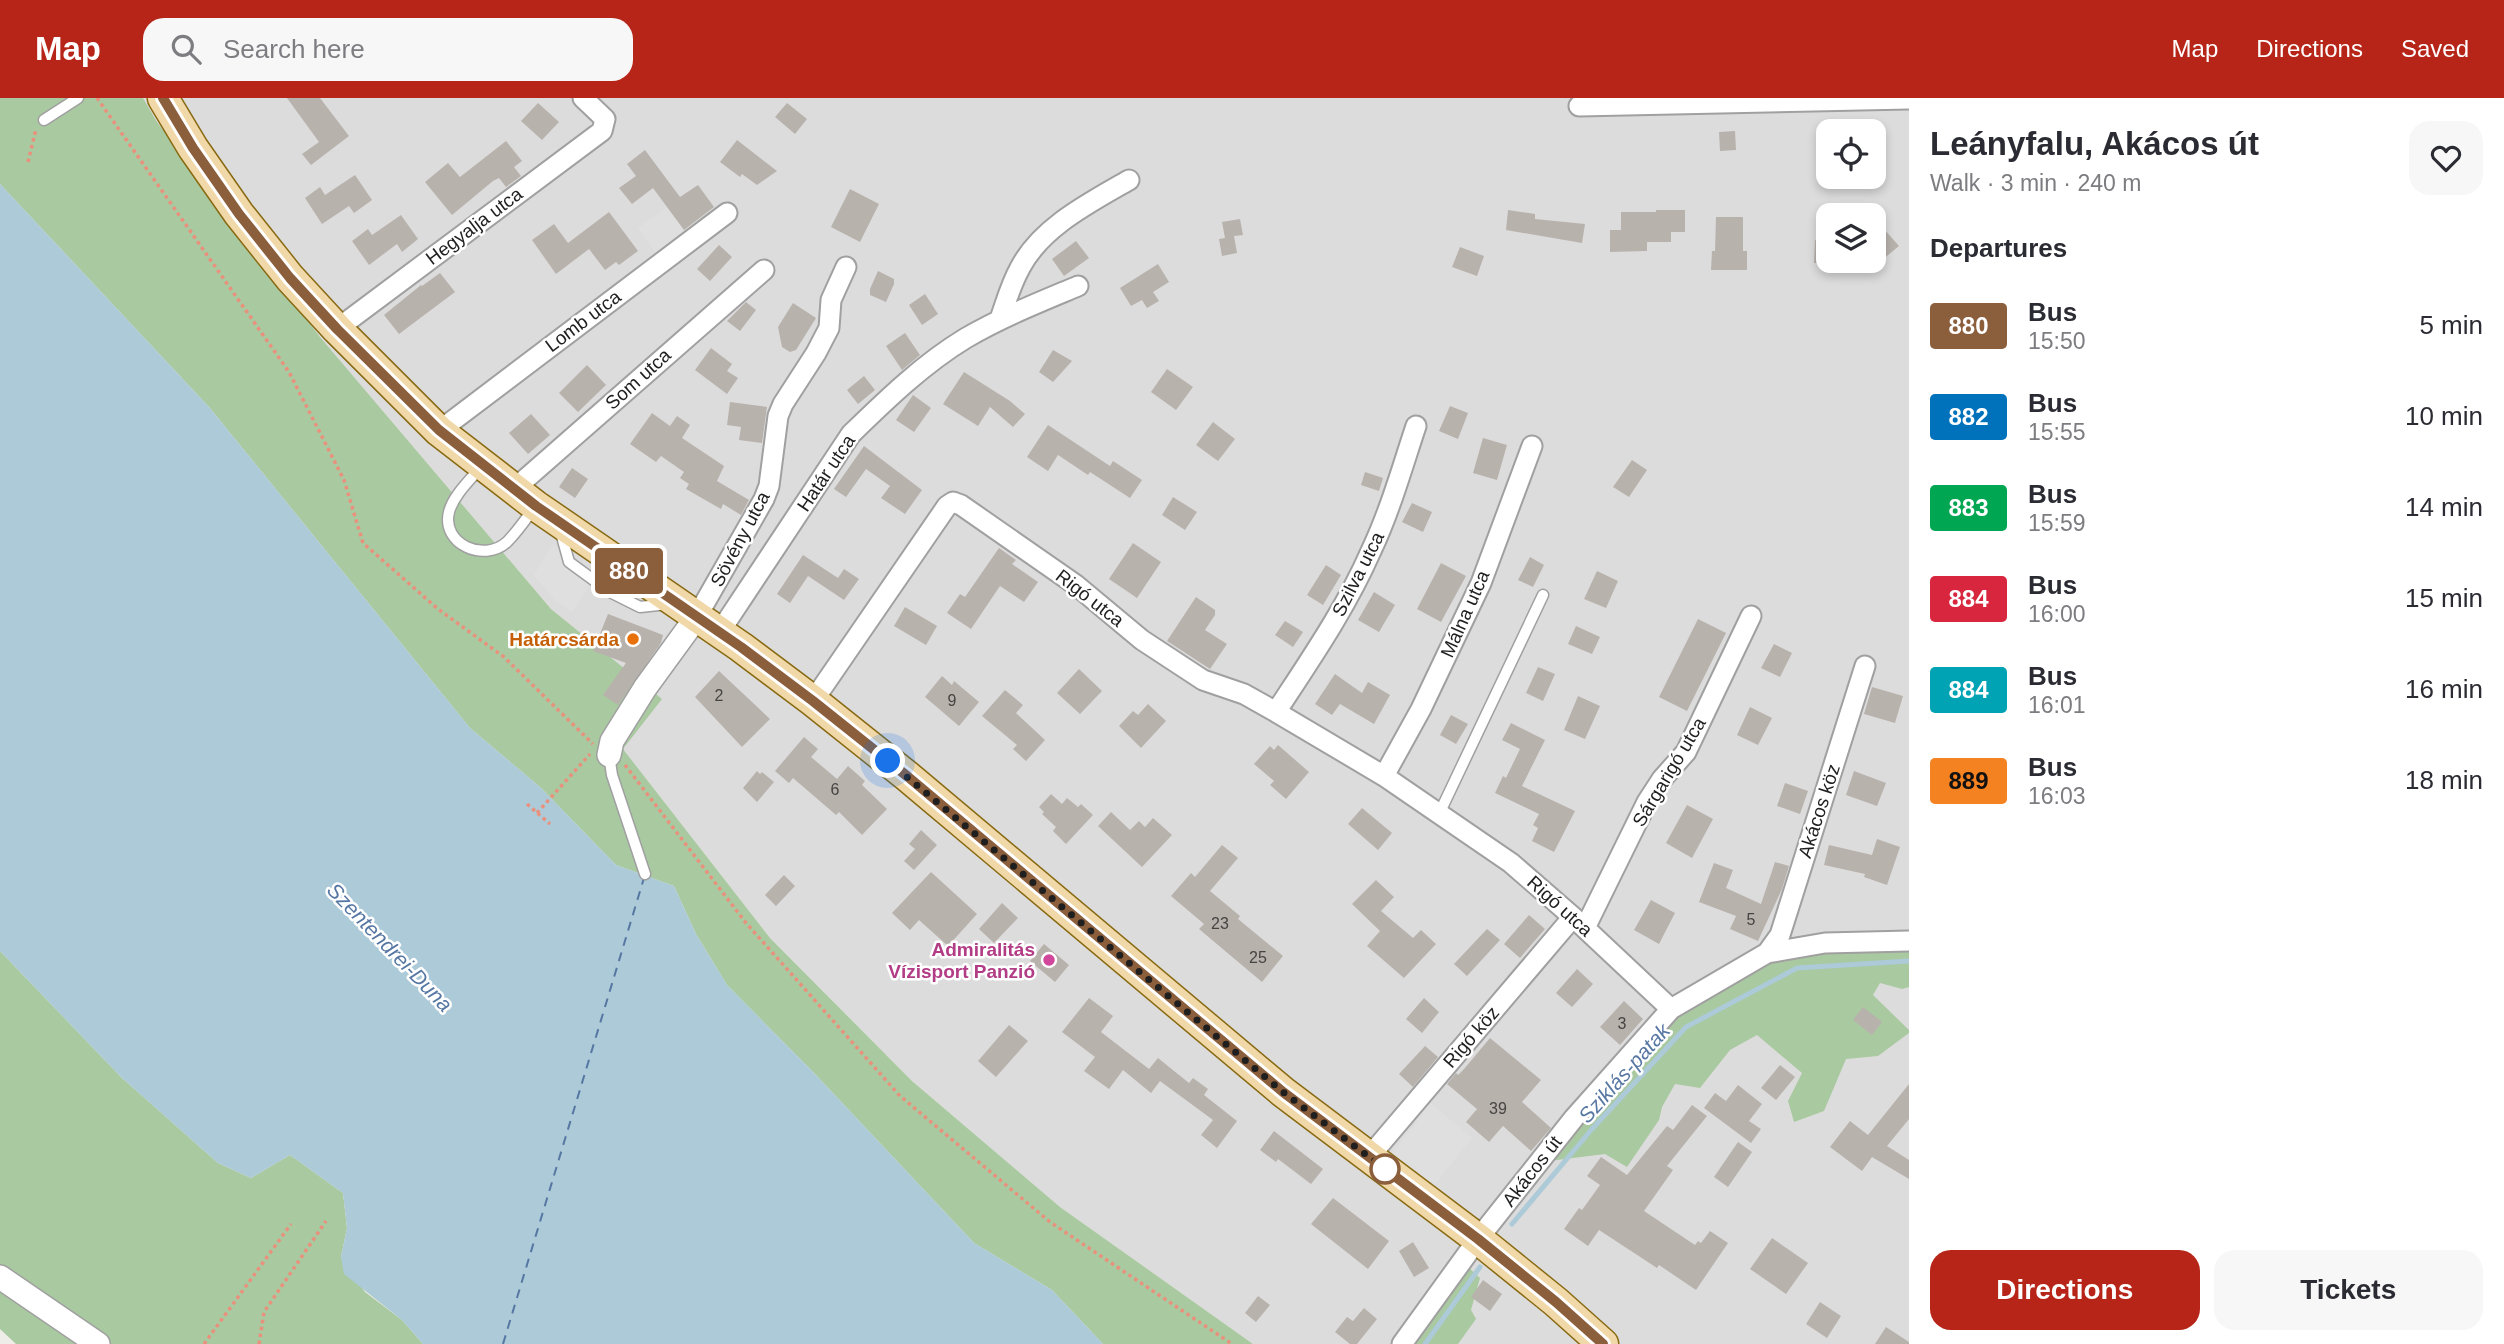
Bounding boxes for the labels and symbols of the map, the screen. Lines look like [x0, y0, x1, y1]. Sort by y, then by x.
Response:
street label: Hegyalja utca [422, 183, 527, 269]
street label: Lomb utca [541, 286, 625, 356]
street label: Som utca [601, 344, 675, 414]
street label: Határ utca [793, 430, 859, 515]
street label: Sövény utca [706, 488, 774, 590]
street label: Szilva utca [1328, 528, 1388, 620]
line badge: 880 [589, 548, 669, 594]
street label: Rigó utca [1052, 565, 1128, 631]
street label: Málna utca [1437, 567, 1494, 661]
place label: Határcsárda [509, 629, 619, 650]
marker: Határcsárda [625, 631, 641, 647]
house number: 2 [715, 687, 724, 704]
house number: 9 [948, 692, 957, 709]
street label: Sárgarigó utca [1628, 713, 1710, 830]
your location [870, 743, 905, 778]
street label: Akácos köz [1794, 762, 1844, 860]
house number: 6 [831, 781, 840, 798]
street label: Rigó utca [1523, 871, 1597, 941]
water label: Szentendrei-Duna [323, 878, 457, 1016]
house number: 5 [1747, 911, 1756, 928]
house number: 23 [1211, 915, 1229, 932]
place label: Admiralitás Vízisport Panzió [888, 939, 1035, 982]
house number: 25 [1249, 949, 1267, 966]
marker: Admiralitás Vízisport Panzió [1041, 952, 1057, 968]
street label: Rigó köz [1439, 1002, 1503, 1072]
house number: 3 [1618, 1015, 1627, 1032]
water label: Sziklás-patak [1574, 1018, 1675, 1127]
house number: 39 [1489, 1100, 1507, 1117]
street label: Akácos út [1498, 1131, 1566, 1210]
unlabelled marker [1370, 1154, 1400, 1184]

